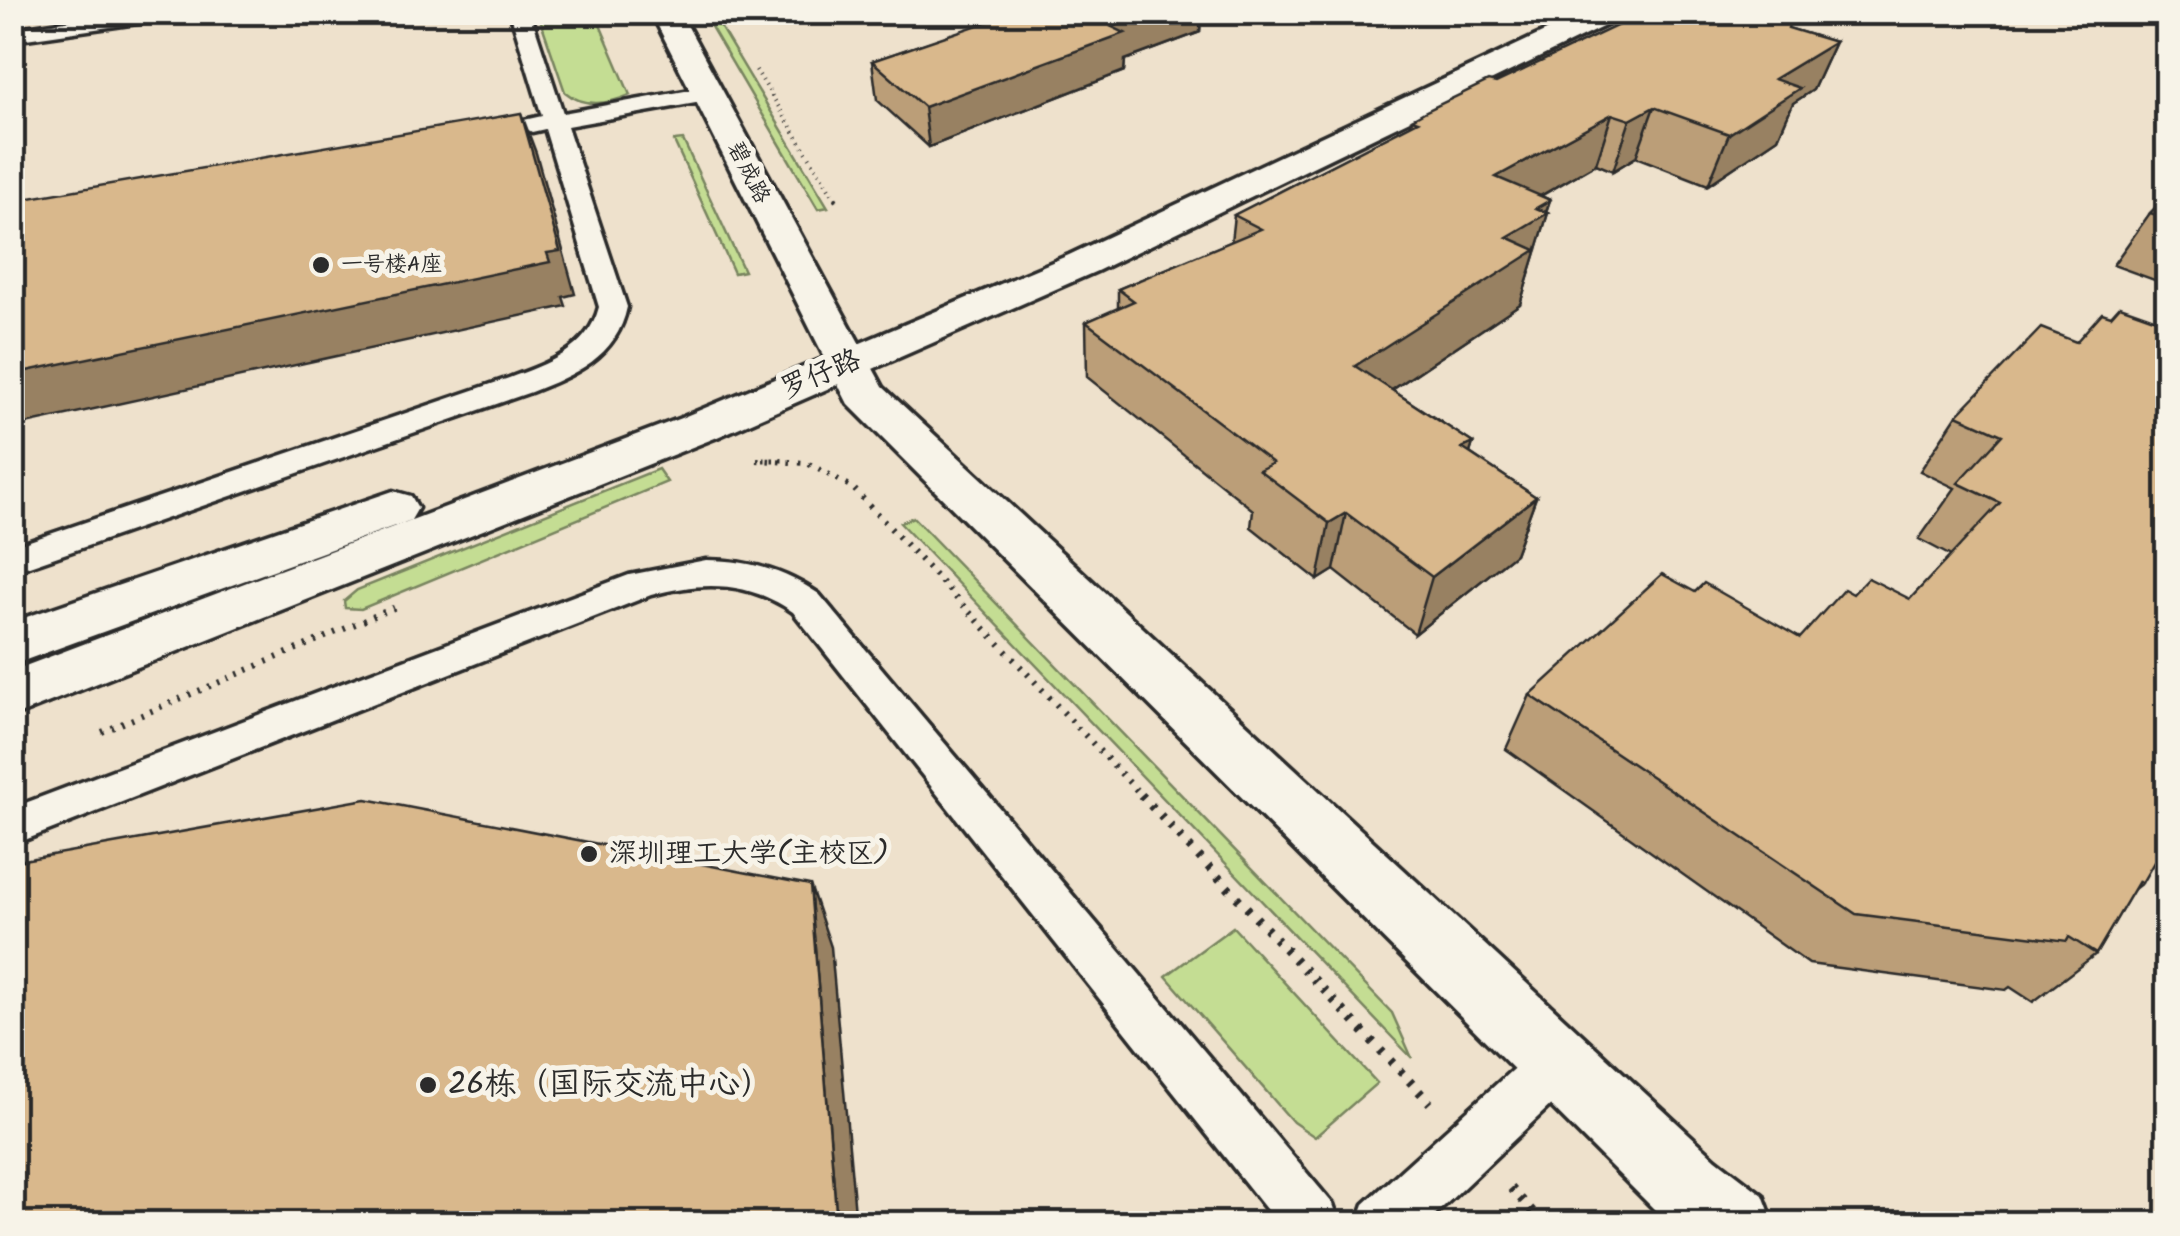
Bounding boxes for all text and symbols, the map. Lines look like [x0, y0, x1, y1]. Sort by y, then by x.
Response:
street label: 碧成路 [717, 136, 779, 210]
place label: 一号楼A座 [341, 248, 442, 283]
marker: 一号楼A座 [310, 254, 332, 276]
street label: 罗仔路 [774, 338, 868, 412]
place label: 深圳理工大学(主校区) [609, 832, 889, 877]
marker: 深圳理工大学(主校区) [578, 843, 600, 865]
place label: 26栋（国际交流中心） [448, 1060, 772, 1111]
marker: 26栋（国际交流中心） [417, 1074, 439, 1096]

